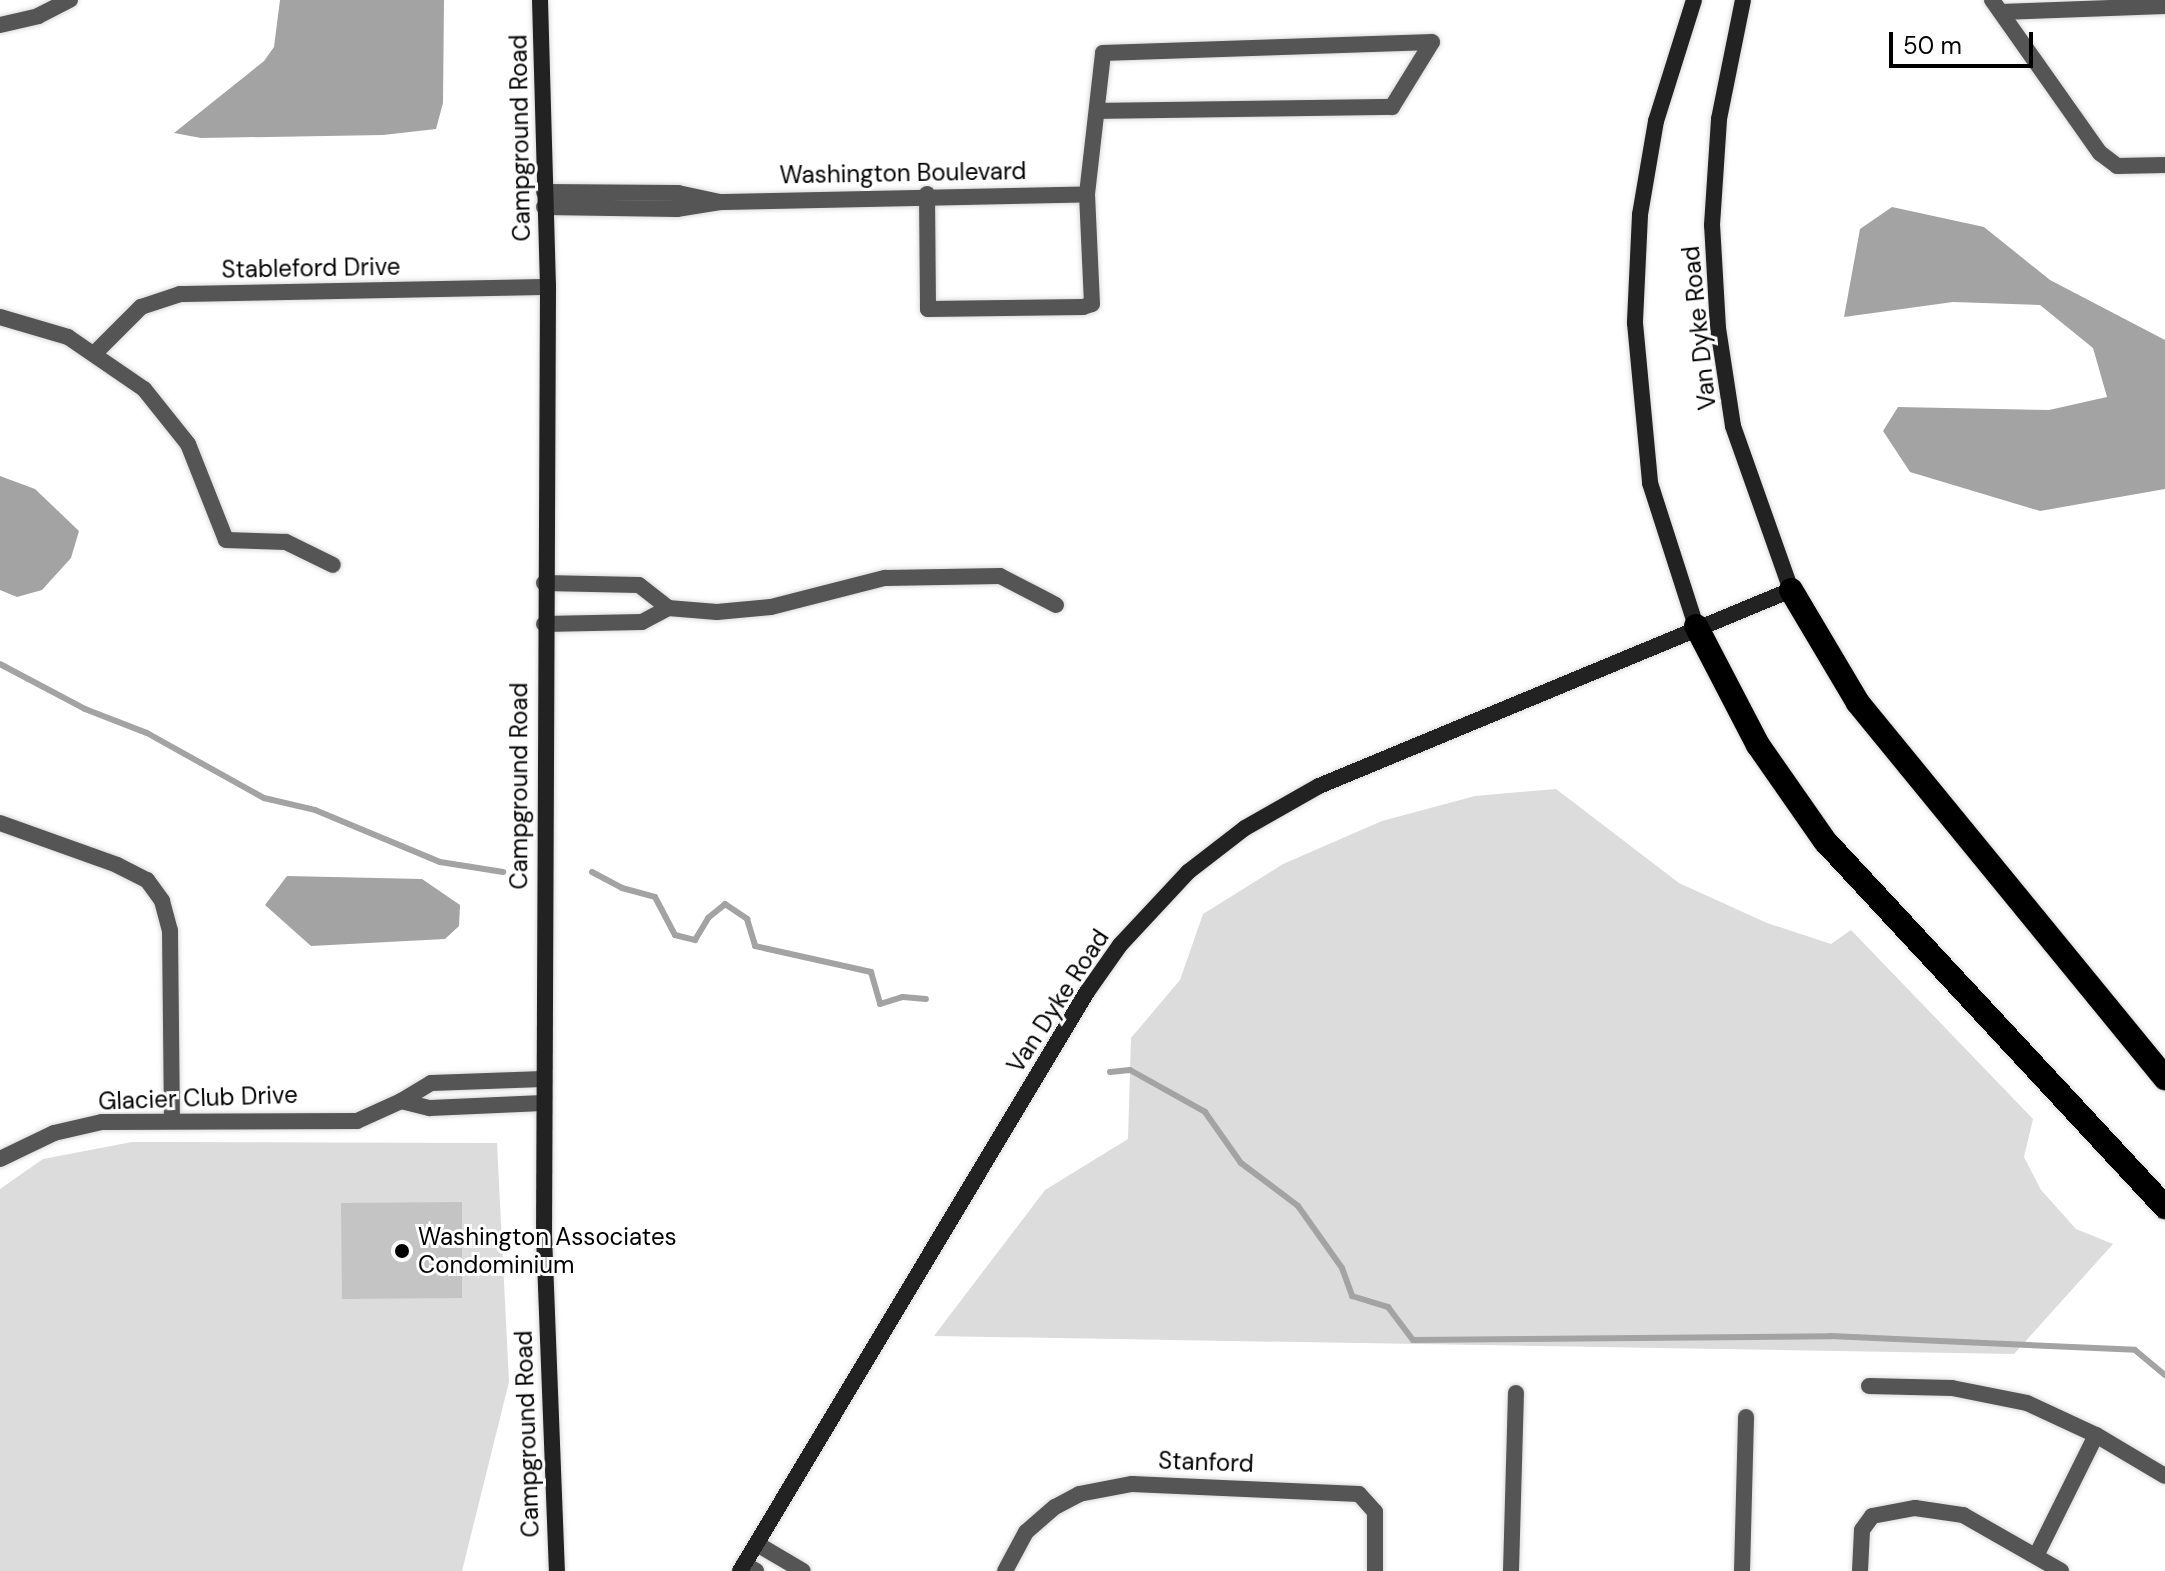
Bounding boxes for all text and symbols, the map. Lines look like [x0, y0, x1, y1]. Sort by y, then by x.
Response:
scale bar [1893, 16, 2037, 66]
text: 50 m [1903, 30, 1962, 61]
street label: Campground Road [504, 34, 536, 242]
street label: Washington Boulevard [779, 156, 1027, 190]
street label: Van Dyke Road [1676, 244, 1722, 412]
street label: Stableford Drive [221, 252, 401, 284]
street label: Campground Road [505, 682, 533, 890]
street label: Van Dyke Road [1001, 924, 1115, 1078]
street label: Glacier Club Drive [98, 1080, 298, 1116]
place label: Washington Associates Condominium [418, 1223, 677, 1279]
marker: Washington Associates Condominium [393, 1242, 411, 1260]
street label: Campground Road [509, 1330, 545, 1538]
street label: Stanford [1158, 1446, 1254, 1478]

